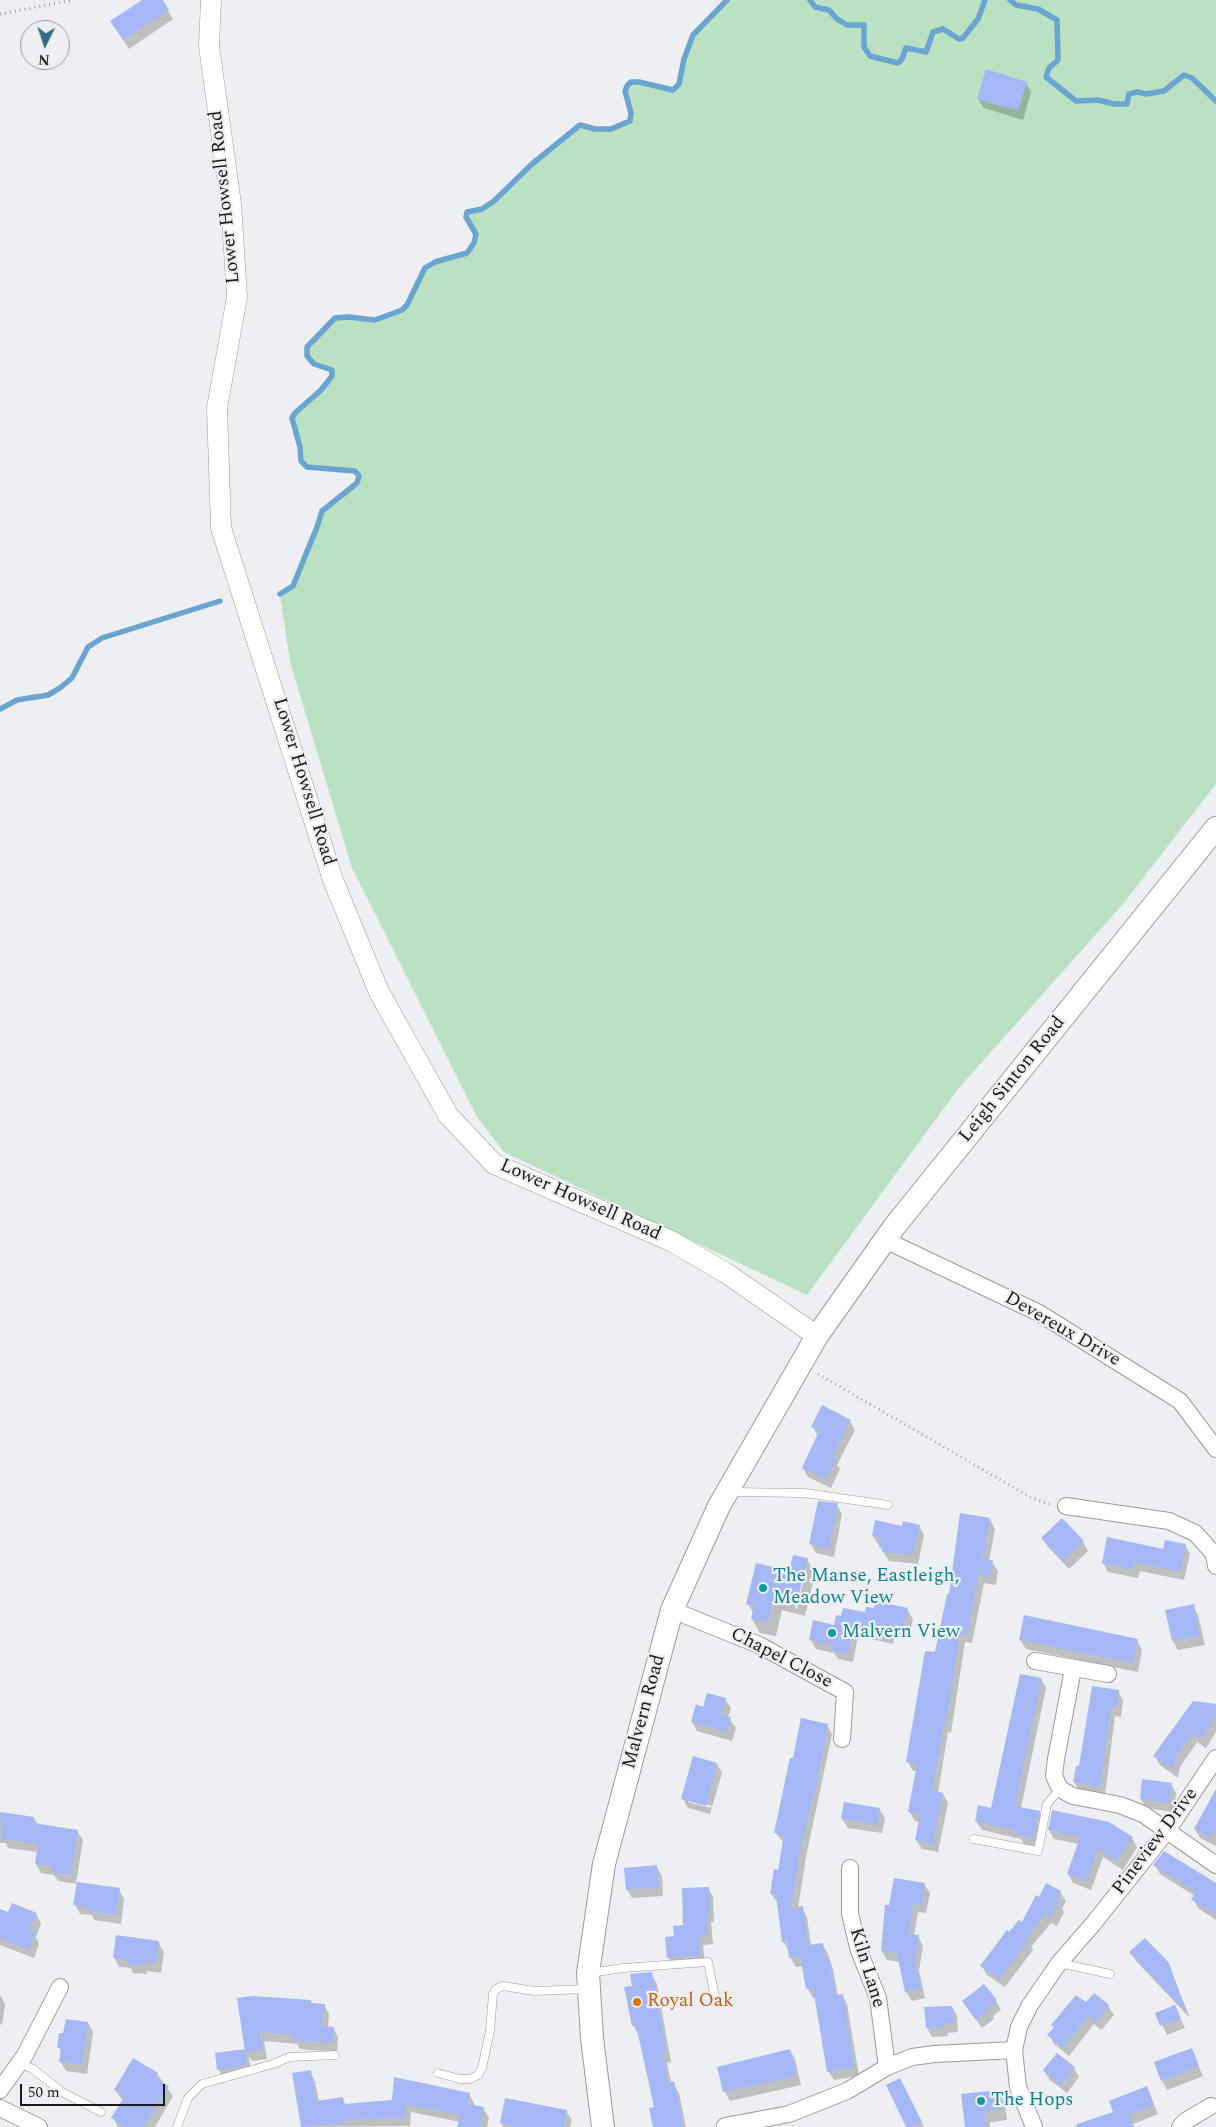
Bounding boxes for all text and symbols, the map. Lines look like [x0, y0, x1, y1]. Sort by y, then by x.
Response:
north arrow [20, 20, 70, 70]
text: N [38, 49, 50, 70]
street label: Lower Howsell Road [206, 109, 246, 285]
street label: Lower Howsell Road [267, 695, 339, 869]
street label: Leigh Sinton Road [955, 1012, 1071, 1148]
street label: Lower Howsell Road [496, 1155, 664, 1247]
street label: Devereux Drive [1000, 1288, 1124, 1372]
place label: The Manse, Eastleigh, Meadow View [773, 1566, 959, 1610]
marker: The Manse, Eastleigh, Meadow View [757, 1582, 769, 1594]
place label: Malvern View [842, 1622, 960, 1644]
street label: Chapel Close [726, 1624, 836, 1694]
marker: Malvern View [826, 1627, 838, 1639]
street label: Malvern Road [619, 1652, 671, 1772]
street label: Pineview Drive [1108, 1784, 1204, 1900]
street label: Kiln Lane [843, 1925, 889, 2011]
place label: Royal Oak [647, 1991, 734, 2013]
marker: Royal Oak [631, 1996, 643, 2008]
scale bar [22, 2074, 168, 2106]
text: 50 m [28, 2081, 60, 2104]
place label: The Hops [991, 2090, 1073, 2112]
marker: The Hops [975, 2095, 987, 2107]

